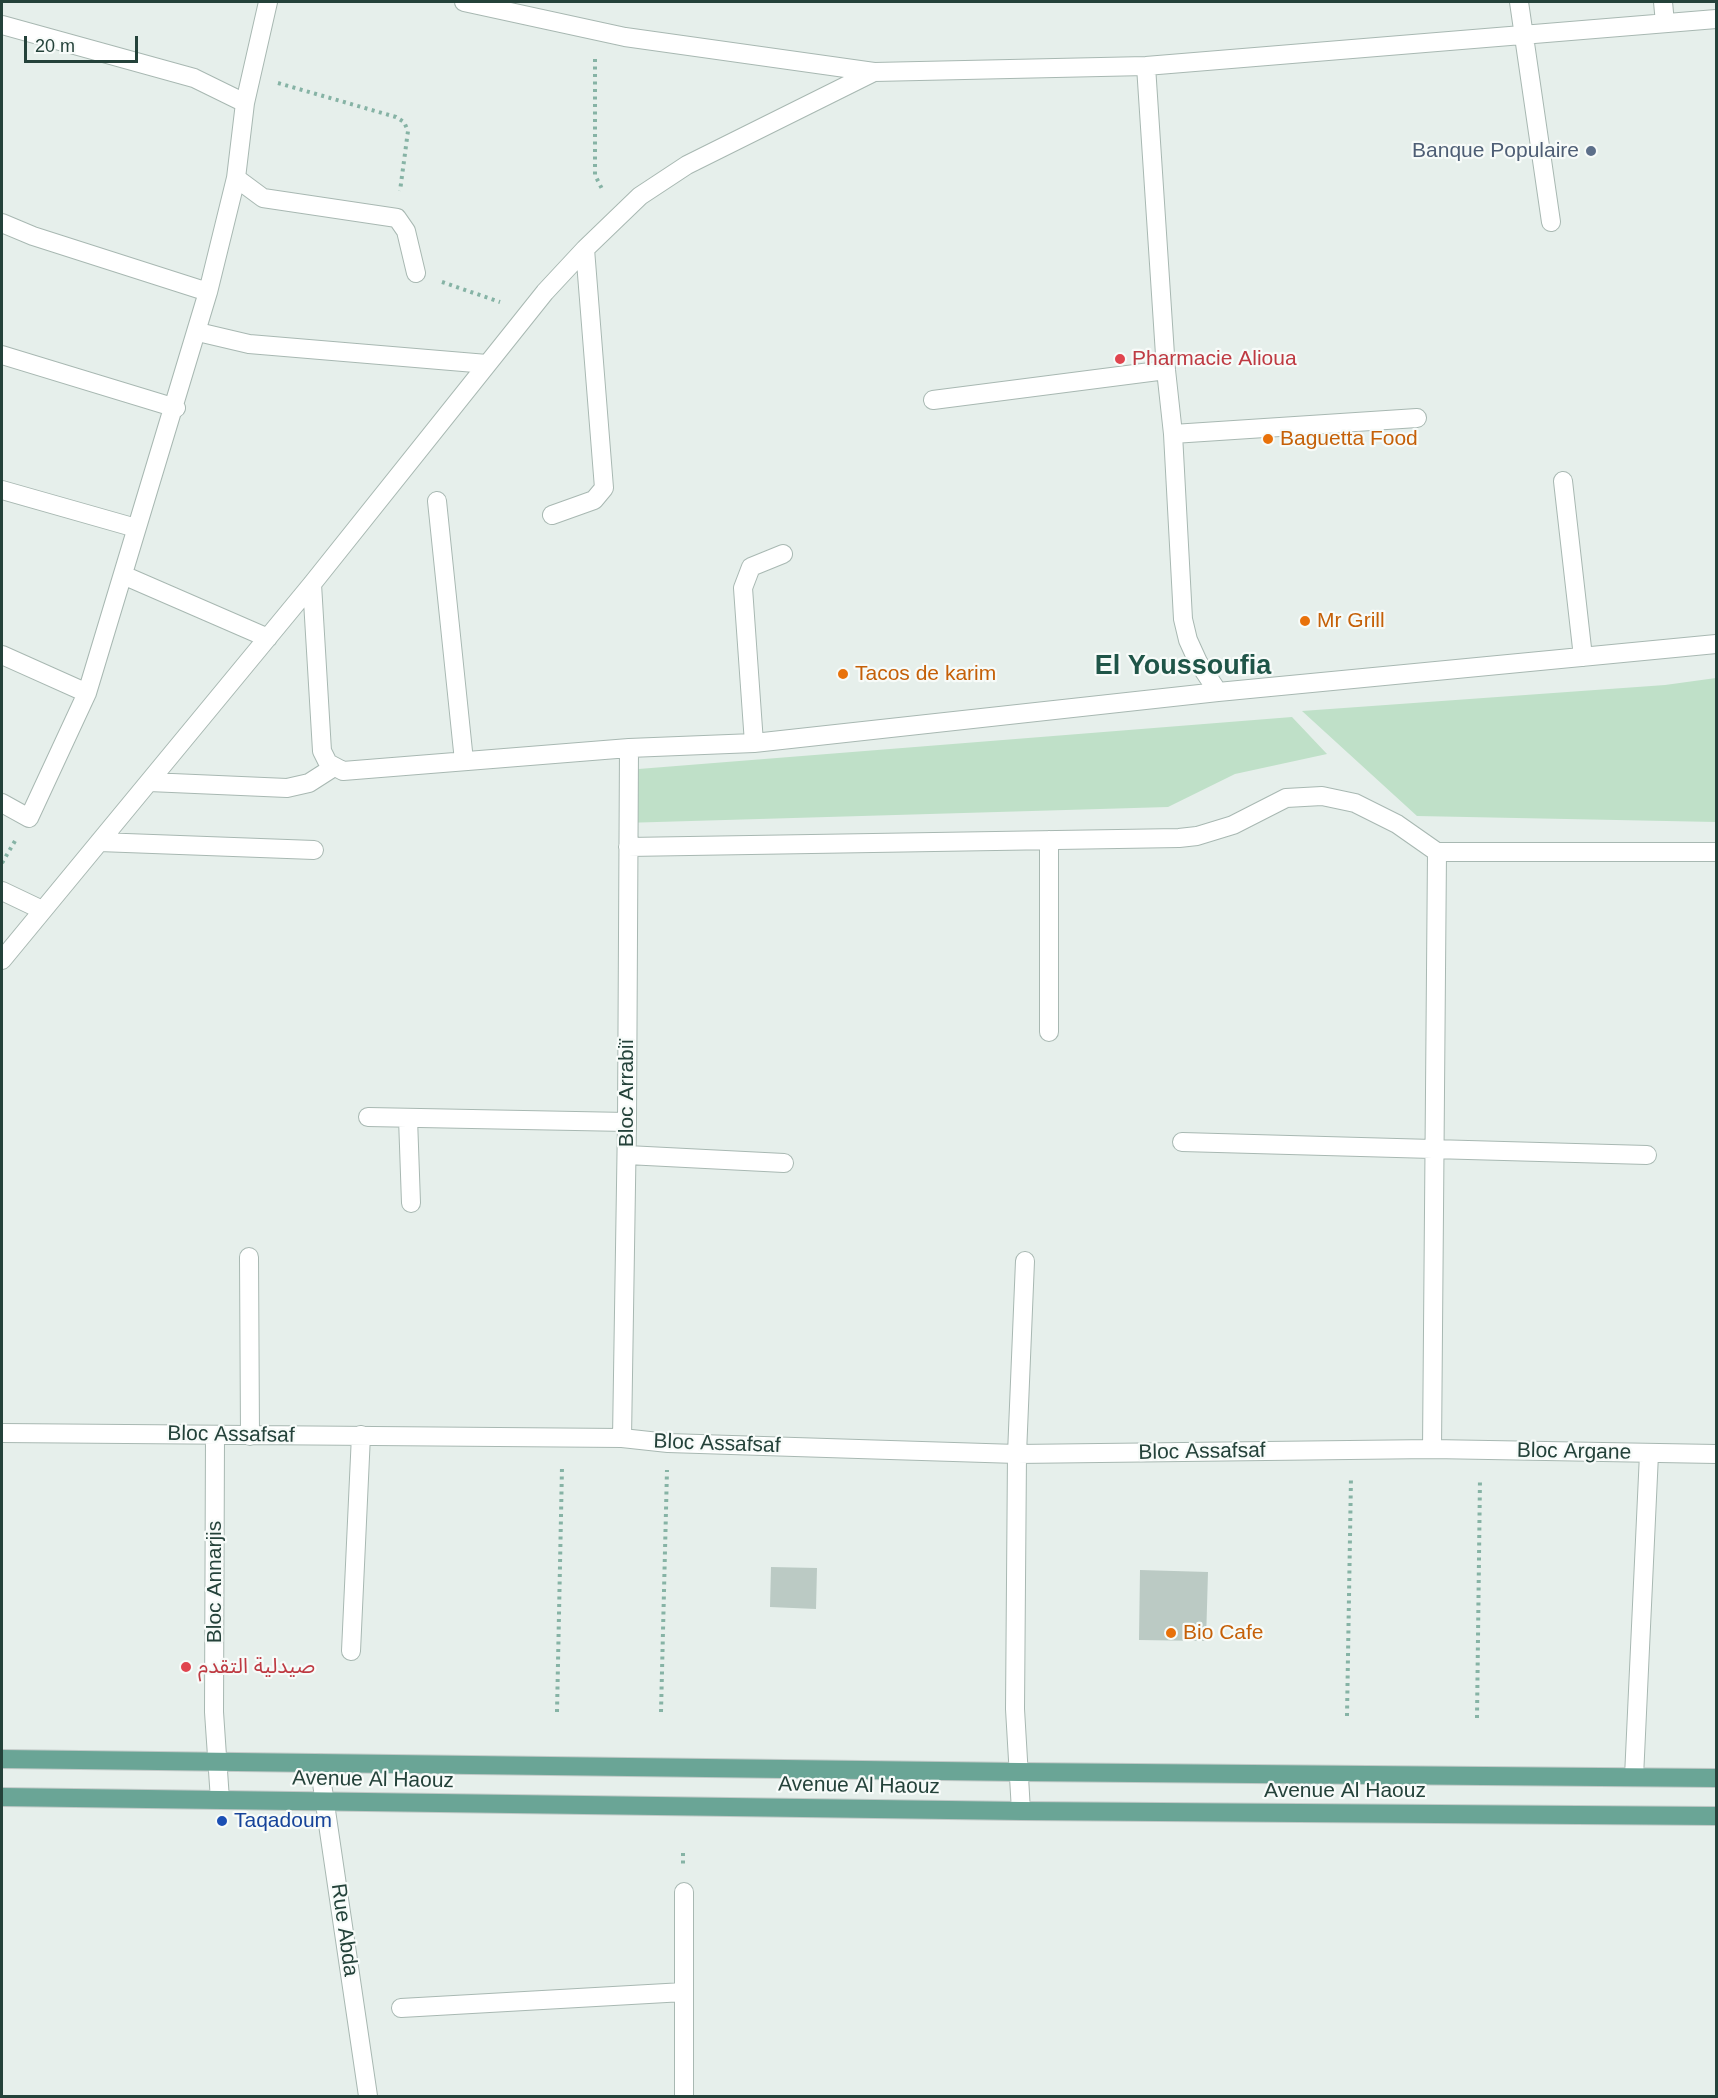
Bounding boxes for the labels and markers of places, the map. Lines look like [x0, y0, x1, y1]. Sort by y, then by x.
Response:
place label: Banque Populaire [1412, 138, 1579, 164]
marker: Banque Populaire [1584, 144, 1598, 158]
place label: Pharmacie Alioua [1132, 346, 1297, 372]
marker: Pharmacie Alioua [1113, 352, 1127, 366]
place label: Baguetta Food [1280, 426, 1418, 452]
marker: Baguetta Food [1261, 432, 1275, 446]
place label: Mr Grill [1317, 608, 1385, 634]
marker: Mr Grill [1298, 614, 1312, 628]
place label: Tacos de karim [855, 661, 996, 687]
marker: Tacos de karim [836, 667, 850, 681]
place label: Bio Cafe [1183, 1620, 1264, 1646]
marker: Bio Cafe [1164, 1626, 1178, 1640]
place label: صيدلية التقدم [198, 1654, 315, 1680]
marker: صيدلية التقدم [179, 1660, 193, 1674]
place label: Taqadoum [234, 1808, 332, 1834]
marker: Taqadoum [215, 1814, 229, 1828]

